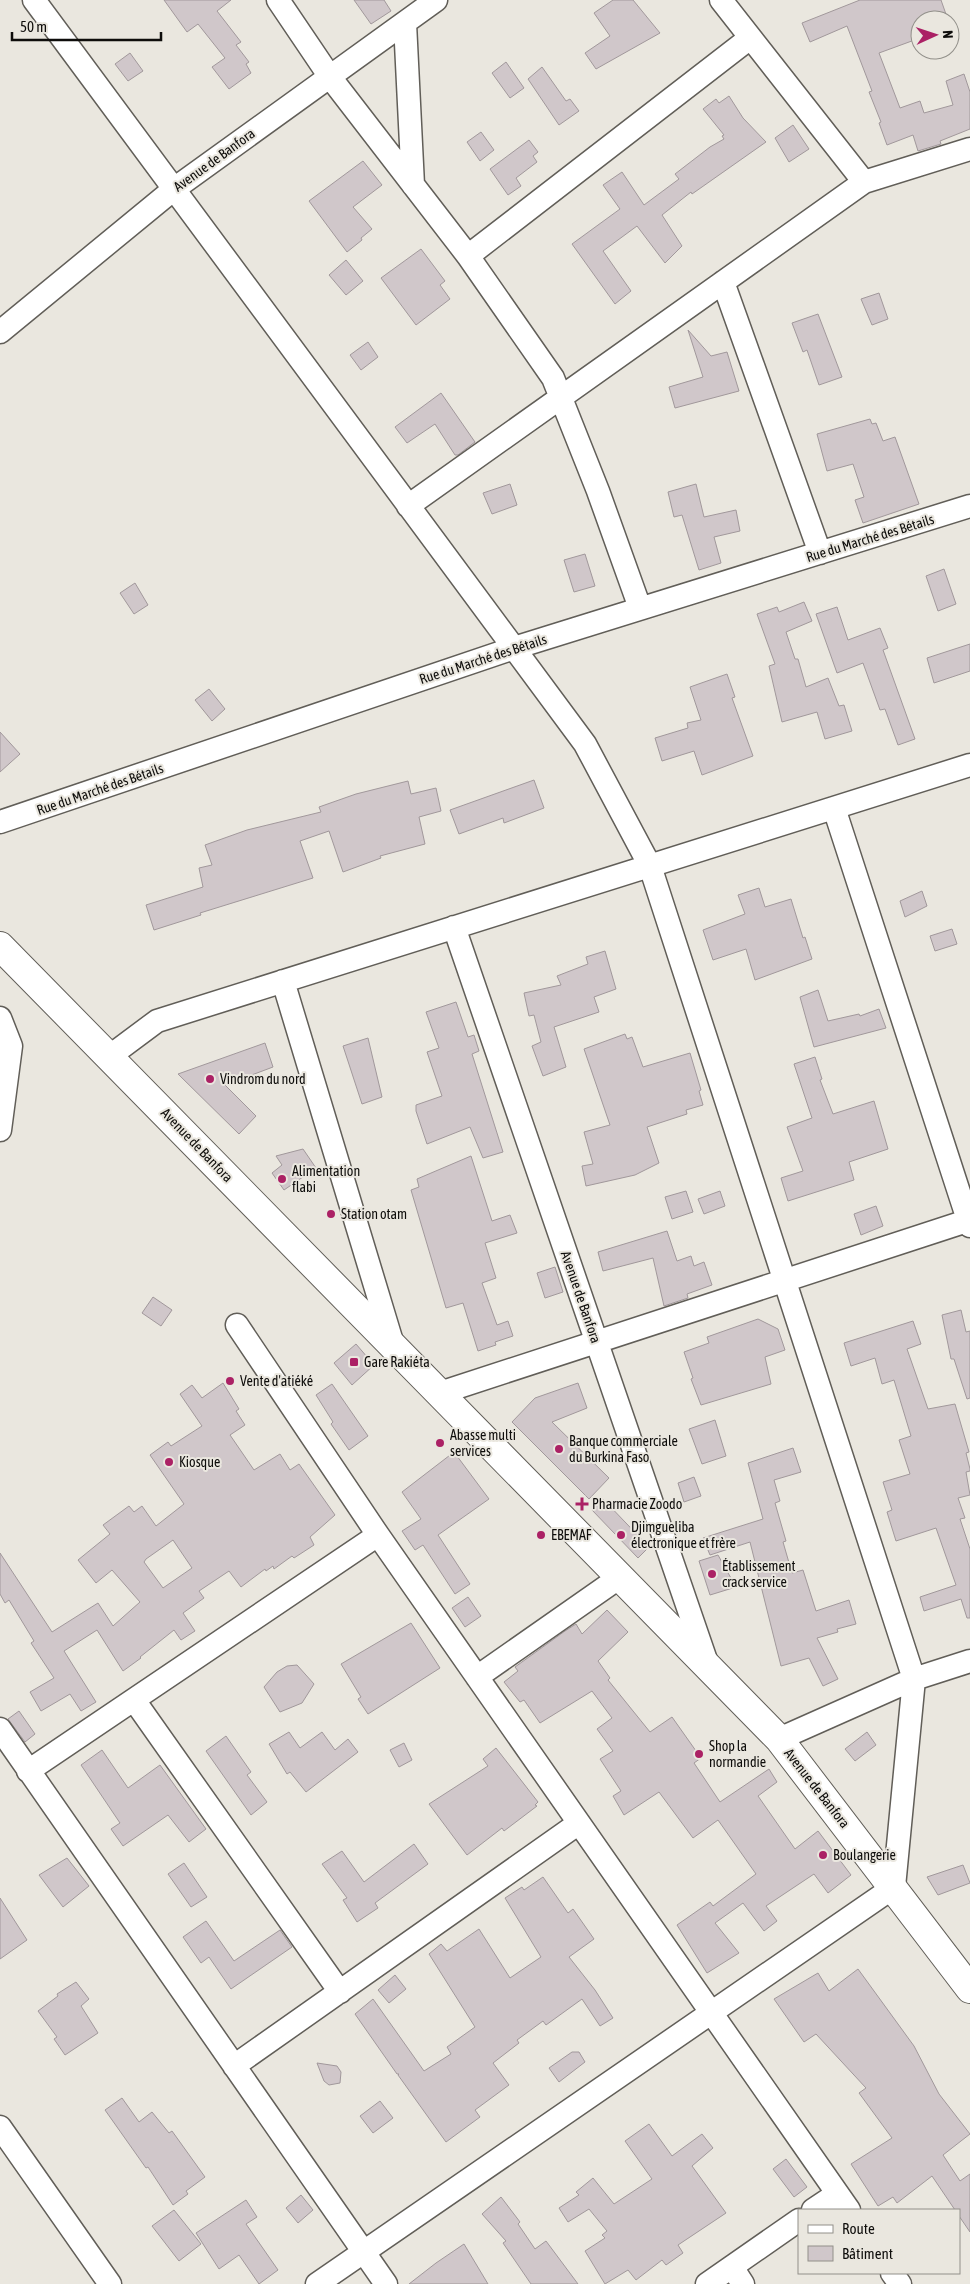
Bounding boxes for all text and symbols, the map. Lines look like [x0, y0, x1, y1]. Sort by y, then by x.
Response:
scale bar [12, 10, 161, 42]
north arrow [910, 10, 960, 60]
text: 50 m [20, 18, 47, 35]
text: N [940, 30, 956, 39]
street label: Avenue de Banfora [170, 125, 258, 195]
street label: Rue du Marché des Bétails [804, 511, 936, 565]
street label: Rue du Marché des Bétails [417, 631, 549, 687]
street label: Rue du Marché des Bétails [35, 760, 165, 818]
place label: Vindrom du nord [220, 1071, 306, 1087]
marker: Vindrom du nord [204, 1073, 216, 1085]
street label: Avenue de Banfora [158, 1105, 236, 1185]
place label: Alimentation flabi [292, 1163, 360, 1195]
marker: Alimentation flabi [276, 1173, 288, 1185]
place label: Station otam [341, 1206, 407, 1222]
marker: Station otam [325, 1208, 337, 1220]
street label: Avenue de Banfora [558, 1249, 604, 1345]
place label: Gare Rakiéta [364, 1354, 430, 1370]
marker: Gare Rakiéta [348, 1356, 360, 1368]
place label: Vente d'atiéké [240, 1373, 313, 1389]
marker: Vente d'atiéké [224, 1375, 236, 1387]
place label: Abasse multi services [450, 1427, 516, 1459]
place label: Banque commerciale du Burkina Faso [569, 1433, 678, 1465]
marker: Abasse multi services [434, 1437, 446, 1449]
marker: Banque commerciale du Burkina Faso [553, 1443, 565, 1455]
place label: Kiosque [179, 1454, 220, 1470]
marker: Kiosque [163, 1456, 175, 1468]
place label: Pharmacie Zoodo [592, 1496, 682, 1512]
marker: Pharmacie Zoodo [576, 1498, 588, 1510]
place label: Djimgueliba électronique et frère [631, 1519, 736, 1551]
place label: EBEMAF [551, 1527, 592, 1543]
marker: EBEMAF [535, 1529, 547, 1541]
marker: Djimgueliba électronique et frère [615, 1529, 627, 1541]
place label: Établissement crack service [722, 1558, 796, 1590]
marker: Établissement crack service [706, 1568, 718, 1580]
place label: Shop la normandie [709, 1738, 766, 1770]
street label: Avenue de Banfora [781, 1745, 853, 1831]
marker: Shop la normandie [693, 1748, 705, 1760]
place label: Boulangerie [833, 1847, 896, 1863]
marker: Boulangerie [817, 1849, 829, 1861]
legend [798, 2209, 960, 2274]
text: Route [842, 2220, 875, 2237]
text: Bâtiment [842, 2245, 893, 2262]

